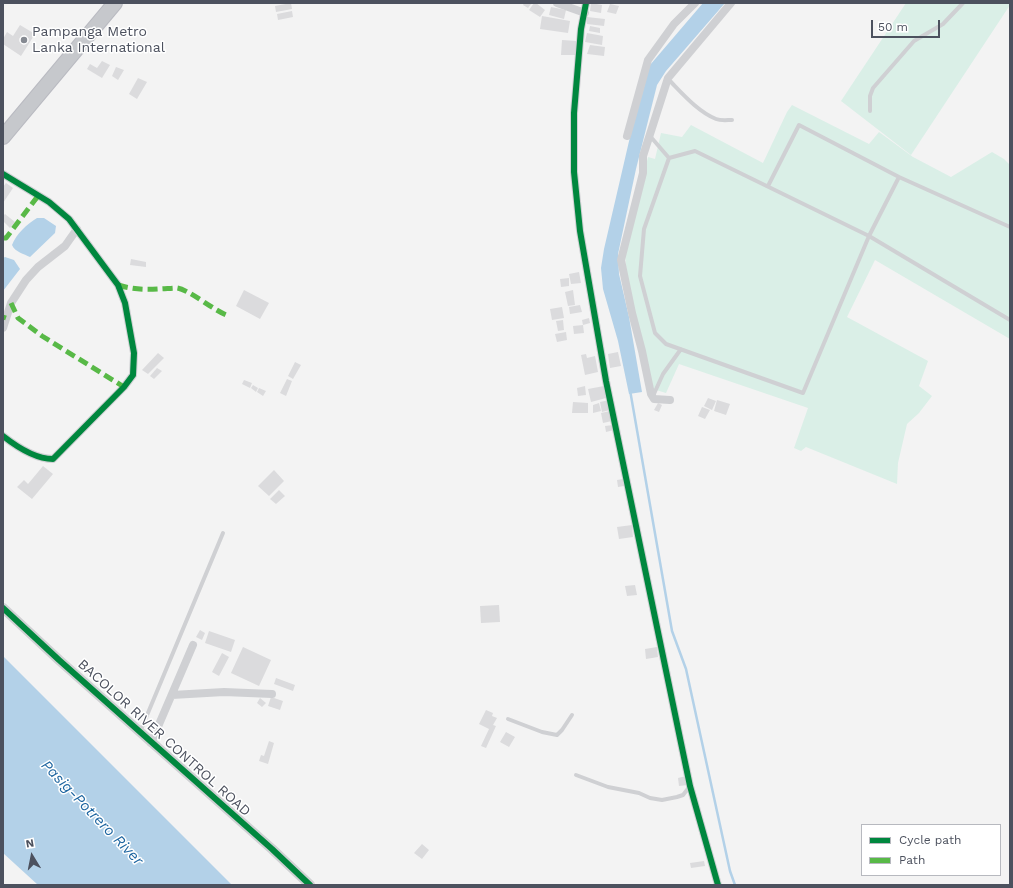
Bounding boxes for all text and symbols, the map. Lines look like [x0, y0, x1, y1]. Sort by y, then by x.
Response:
scale bar [873, 12, 942, 38]
text: 50 m [878, 20, 908, 34]
place label: Pampanga Metro Lanka International [32, 24, 165, 56]
marker: Pampanga Metro Lanka International [19, 35, 29, 45]
street label: BACOLOR RIVER CONTROL ROAD [74, 656, 254, 820]
water label: Pasig-Potrero River [37, 757, 147, 869]
legend [861, 824, 1001, 876]
text: Cycle path [899, 833, 961, 847]
north arrow [12, 836, 52, 876]
text: N [25, 837, 35, 851]
text: Path [899, 853, 925, 867]

